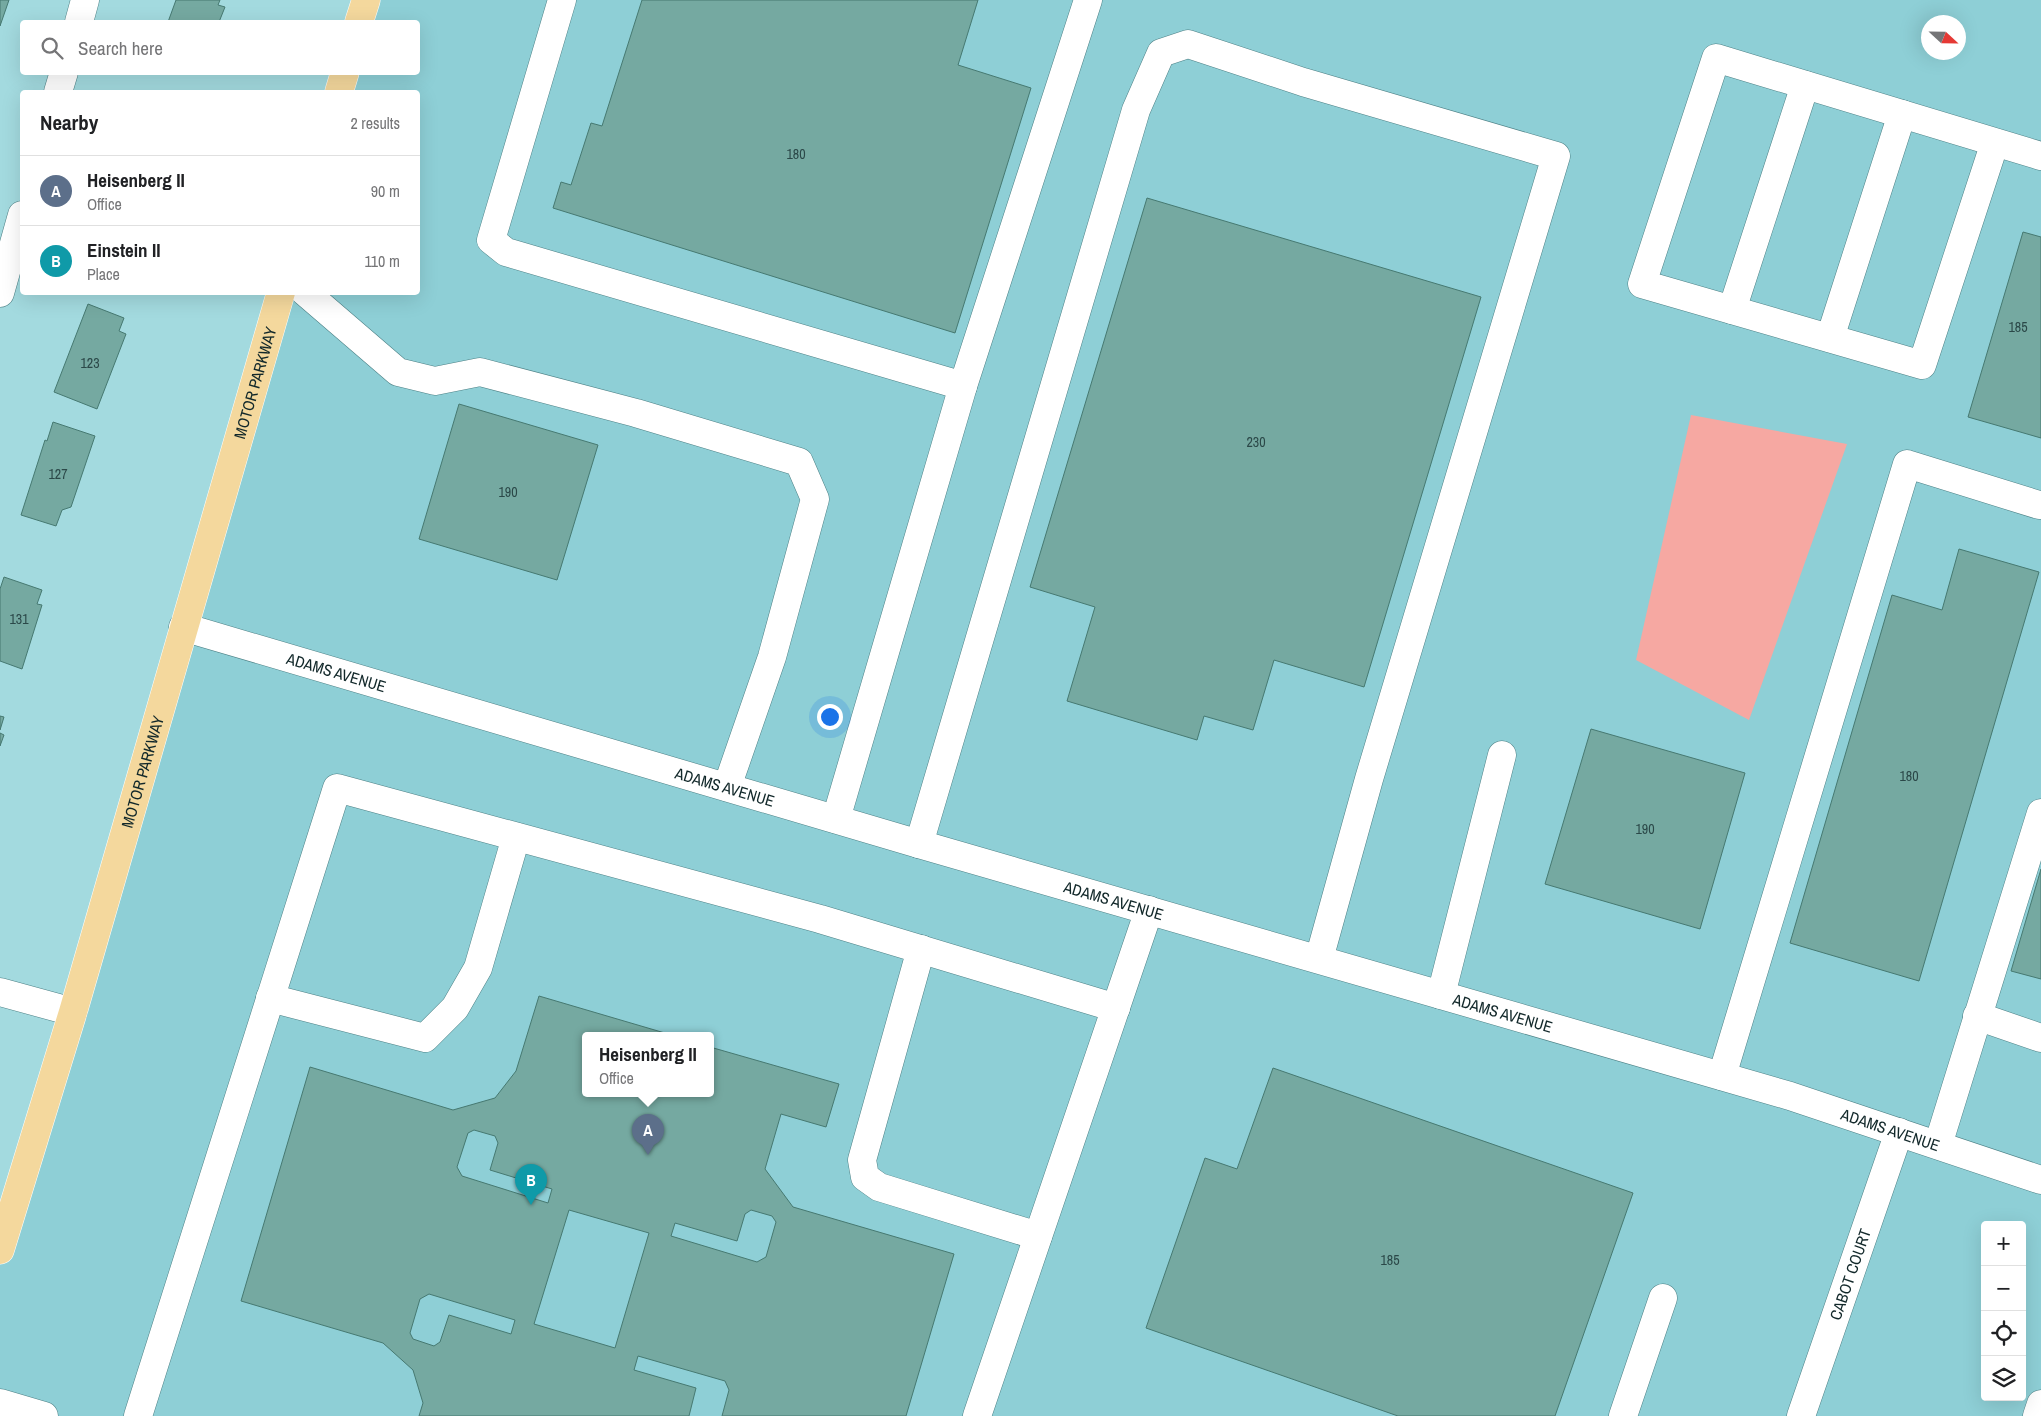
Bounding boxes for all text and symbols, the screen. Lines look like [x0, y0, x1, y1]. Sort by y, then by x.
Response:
north arrow [1921, 15, 1966, 60]
search box [20, 20, 420, 75]
icon: search [38, 34, 66, 62]
text: Search here [78, 35, 163, 61]
text: Nearby [40, 108, 98, 137]
text: 2 results [350, 112, 400, 134]
house number: 180 [786, 145, 806, 163]
text: Heisenberg II [87, 167, 185, 193]
text: A [51, 180, 61, 202]
text: 90 m [371, 180, 400, 202]
text: Office [87, 193, 122, 215]
text: Einstein II [87, 237, 161, 263]
text: B [51, 250, 61, 272]
text: 110 m [364, 250, 400, 272]
text: Place [87, 263, 120, 285]
house number: 185 [2008, 318, 2028, 336]
street label: MOTOR PARKWAY [228, 324, 281, 441]
house number: 123 [80, 354, 100, 372]
house number: 230 [1246, 433, 1266, 451]
house number: 127 [48, 465, 68, 483]
house number: 190 [498, 483, 518, 501]
house number: 131 [9, 610, 29, 628]
street label: ADAMS AVENUE [283, 647, 389, 697]
your location [817, 704, 843, 730]
street label: MOTOR PARKWAY [116, 713, 169, 830]
street label: ADAMS AVENUE [672, 761, 777, 812]
house number: 180 [1899, 767, 1919, 785]
house number: 190 [1635, 820, 1655, 838]
street label: ADAMS AVENUE [1060, 875, 1166, 925]
street label: ADAMS AVENUE [1449, 988, 1555, 1038]
popup [582, 1032, 714, 1097]
text: Heisenberg II [599, 1041, 697, 1067]
text: Office [599, 1067, 634, 1089]
street label: ADAMS AVENUE [1837, 1103, 1943, 1156]
pin: A [632, 1114, 664, 1155]
pin: B [515, 1164, 547, 1205]
map controls [1981, 1221, 2026, 1401]
button: + [1981, 1221, 2026, 1266]
street label: CABOT COURT [1824, 1226, 1876, 1323]
house number: 185 [1380, 1251, 1400, 1269]
button: − [1981, 1266, 2026, 1311]
button: locate [1981, 1311, 2026, 1356]
button: layers [1981, 1356, 2026, 1401]

